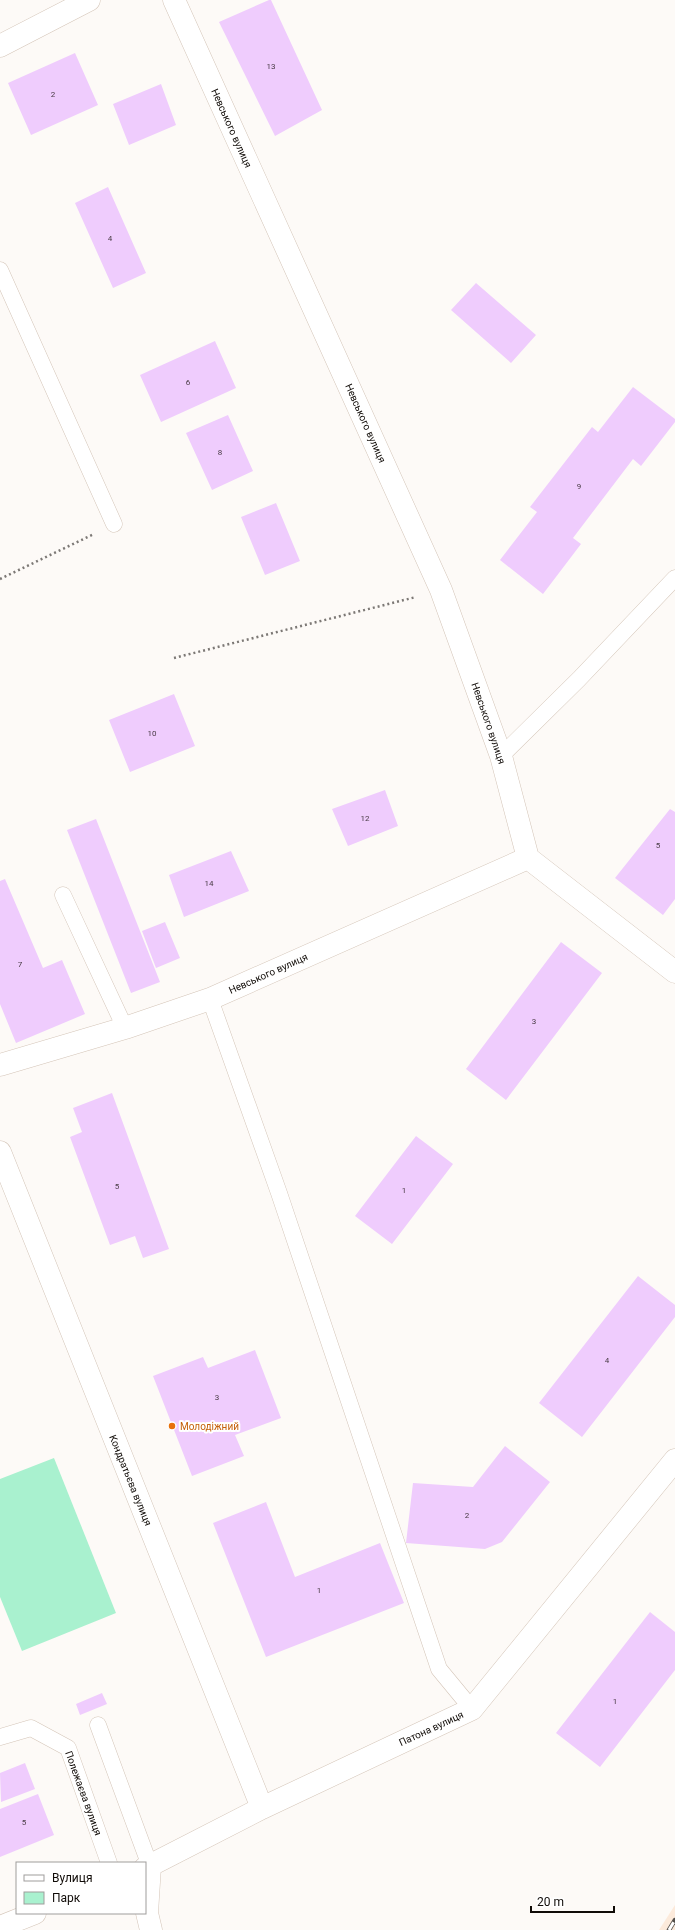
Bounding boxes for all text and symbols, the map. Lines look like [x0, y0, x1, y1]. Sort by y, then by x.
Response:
house number: 13 [267, 62, 276, 71]
street label: Невського вулиця [209, 87, 254, 169]
house number: 2 [51, 90, 56, 99]
house number: 4 [108, 234, 113, 243]
house number: 6 [186, 378, 191, 387]
street label: Невського вулиця [343, 382, 388, 464]
house number: 8 [218, 448, 223, 457]
house number: 9 [577, 482, 581, 491]
street label: Невського вулиця [469, 681, 508, 765]
house number: 10 [148, 729, 157, 738]
house number: 12 [361, 814, 370, 823]
house number: 5 [656, 841, 661, 850]
house number: 14 [205, 879, 214, 888]
street label: Невського вулиця [227, 951, 309, 996]
house number: 7 [18, 960, 23, 969]
house number: 3 [532, 1017, 536, 1026]
house number: 5 [115, 1182, 120, 1191]
house number: 1 [402, 1186, 406, 1195]
house number: 4 [605, 1356, 610, 1365]
house number: 3 [215, 1393, 219, 1402]
marker: Молодіжний [167, 1421, 177, 1431]
place label: Молодіжний [180, 1421, 239, 1432]
street label: Кондратьєва вулиця [107, 1433, 154, 1527]
house number: 2 [465, 1511, 470, 1520]
house number: 1 [317, 1586, 321, 1595]
house number: 1 [613, 1697, 617, 1706]
street label: Патона вулиця [397, 1709, 465, 1748]
street label: Полежаєва вулиця [63, 1749, 104, 1837]
house number: 5 [22, 1818, 27, 1827]
legend [16, 1862, 146, 1914]
text: Вулиця [52, 1871, 93, 1885]
scale bar [531, 1888, 614, 1914]
text: Парк [52, 1891, 81, 1905]
text: 20 m [537, 1895, 564, 1909]

